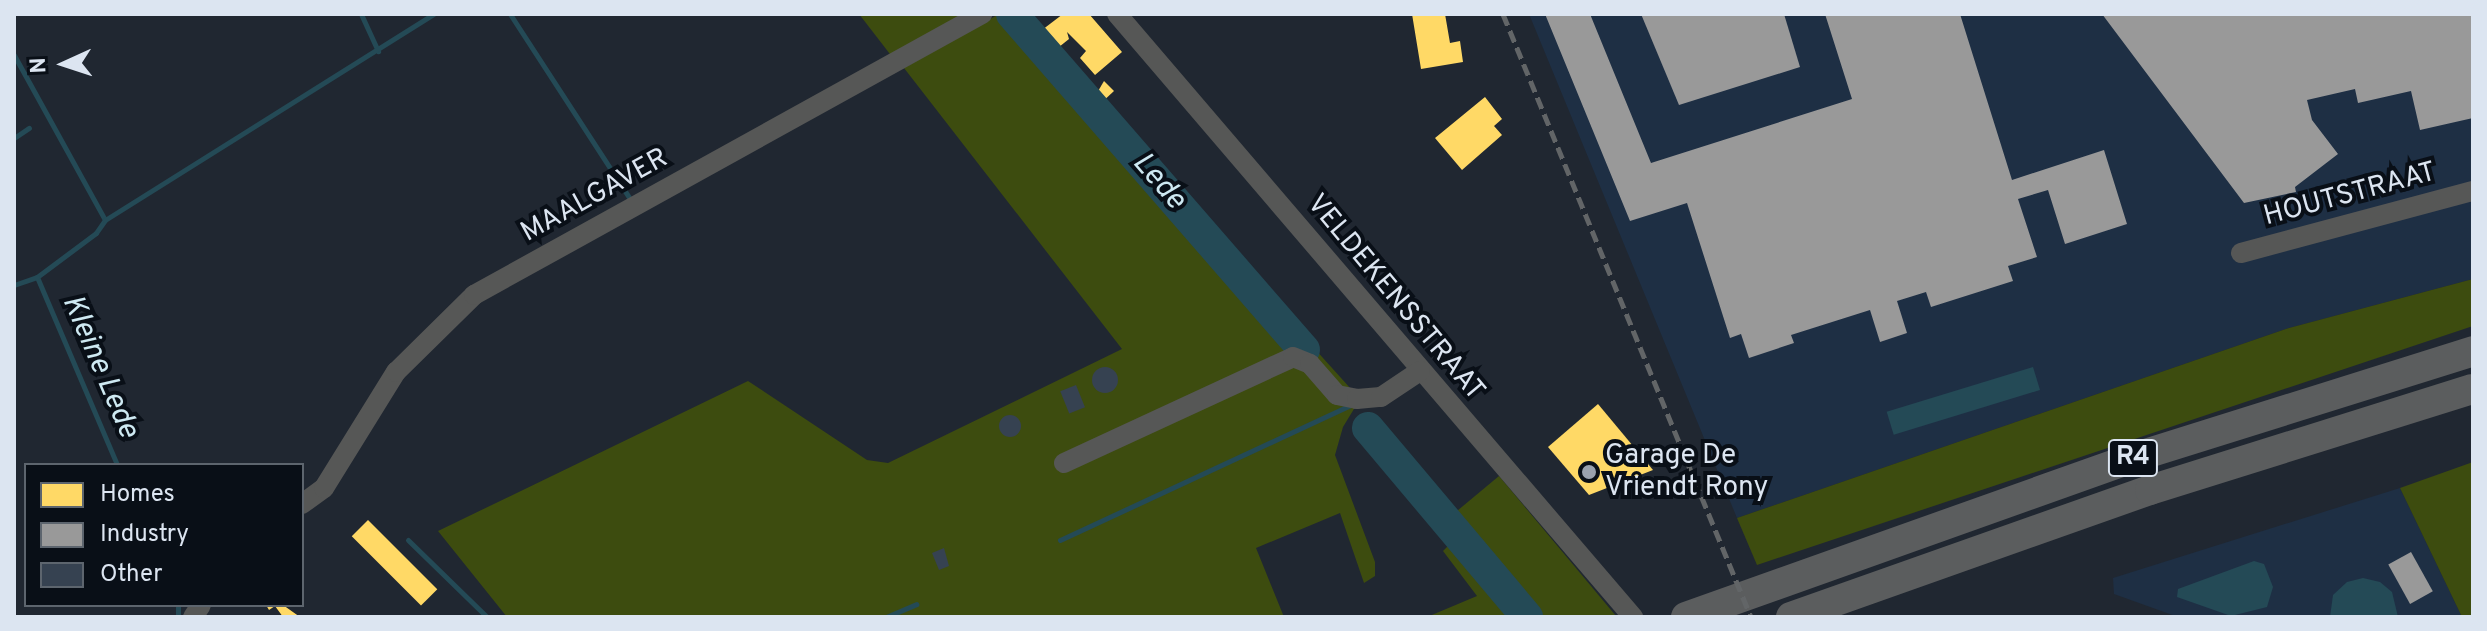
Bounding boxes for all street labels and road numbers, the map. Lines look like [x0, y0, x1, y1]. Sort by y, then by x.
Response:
street label: MAALGAVER [516, 142, 674, 250]
street label: HOUTSTRAAT [2260, 156, 2440, 234]
street label: VELDEKENSSTRAAT [1299, 188, 1491, 408]
road number: R4 [2107, 436, 2159, 480]

